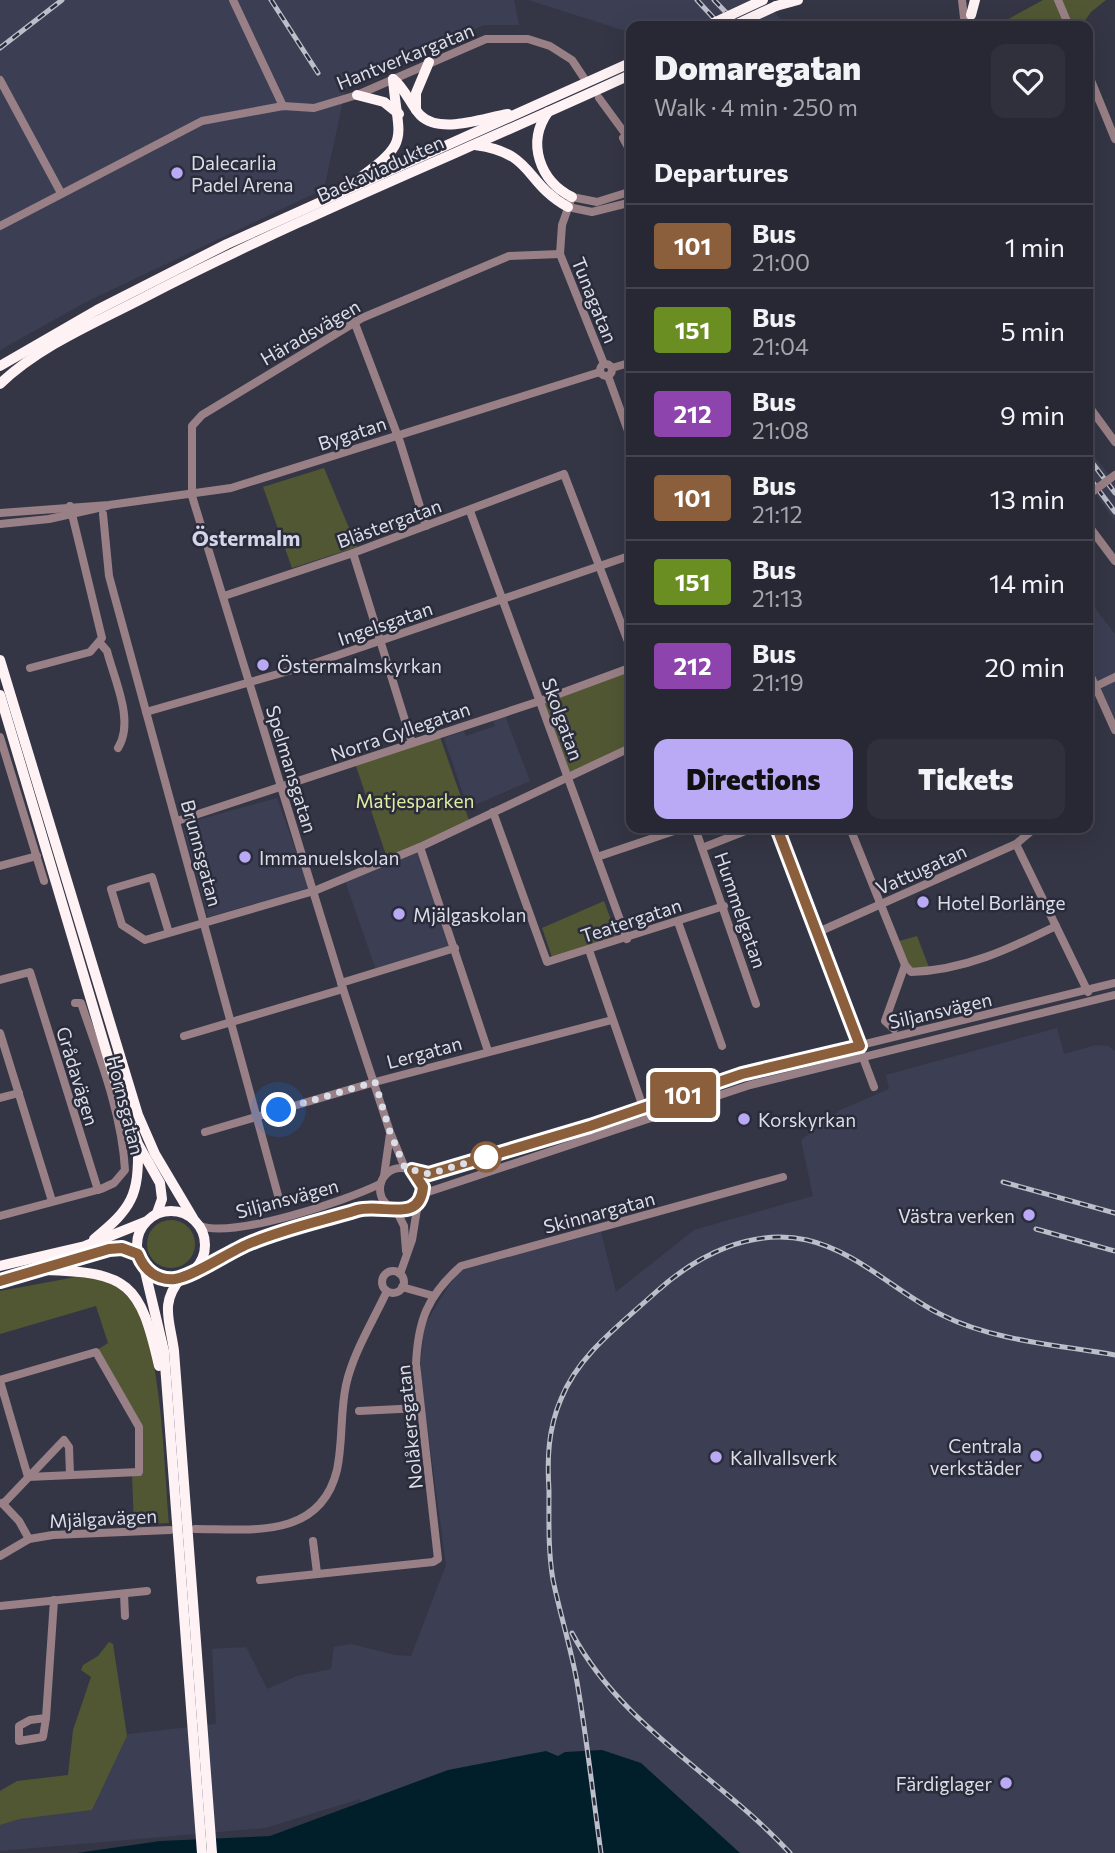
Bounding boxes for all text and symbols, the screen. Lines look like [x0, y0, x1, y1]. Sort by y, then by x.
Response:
street label: Hantverkargatan [333, 18, 477, 94]
button: heart [991, 44, 1065, 118]
text: Domaregatan [654, 46, 861, 87]
text: Walk · 4 min · 250 m [654, 93, 858, 121]
street label: Backaviadukten [313, 130, 447, 206]
place label: Dalecarlia Padel Arena [191, 151, 294, 196]
text: Departures [654, 156, 789, 187]
marker: Dalecarlia Padel Arena [169, 165, 185, 181]
text: Bus [752, 217, 796, 248]
text: 101 [674, 231, 711, 260]
text: 1 min [1005, 231, 1065, 262]
text: 21:00 [752, 248, 810, 276]
street label: Tunagatan [567, 254, 623, 346]
street label: Häradsvägen [256, 294, 364, 370]
text: Bus [752, 301, 796, 332]
text: 151 [675, 315, 710, 344]
text: 5 min [1001, 315, 1065, 346]
text: 21:04 [752, 332, 809, 360]
text: Bus [752, 385, 796, 416]
text: 212 [673, 399, 712, 428]
text: 9 min [1000, 399, 1065, 430]
street label: Bygatan [315, 411, 389, 455]
text: 21:08 [752, 416, 809, 444]
text: Bus [752, 469, 796, 500]
text: 101 [674, 483, 711, 512]
text: 13 min [990, 483, 1065, 514]
street label: Blästergatan [334, 493, 444, 553]
text: 21:12 [752, 500, 803, 528]
district label: Östermalm [192, 525, 300, 550]
text: Bus [752, 553, 796, 584]
text: 151 [675, 567, 710, 596]
text: 14 min [989, 567, 1065, 598]
text: 21:13 [752, 584, 803, 612]
street label: Ingelsgatan [335, 596, 435, 650]
text: Bus [752, 637, 796, 668]
text: 212 [673, 651, 712, 680]
text: 20 min [984, 651, 1065, 682]
place label: Östermalmskyrkan [277, 654, 442, 677]
marker: Östermalmskyrkan [255, 657, 271, 673]
text: 21:19 [752, 668, 804, 696]
street label: Skolgatan [538, 675, 588, 763]
street label: Norra Gyllegatan [327, 696, 473, 766]
street label: Spelmansgatan [262, 703, 322, 835]
button: Directions [654, 739, 853, 819]
button: Tickets [867, 739, 1065, 819]
park label: Matjesparken [356, 789, 474, 812]
street label: Brunnsgatan [177, 797, 227, 909]
street label: Vattugatan [872, 839, 970, 899]
place label: Immanuelskolan [259, 846, 399, 869]
marker: Immanuelskolan [237, 849, 253, 865]
street label: Hummelgatan [710, 849, 772, 971]
place label: Hotel Borlänge [937, 891, 1066, 914]
street label: Teatergatan [578, 893, 684, 947]
marker: Hotel Borlänge [915, 894, 931, 910]
place label: Mjälgaskolan [413, 903, 526, 926]
marker: Mjälgaskolan [391, 906, 407, 922]
street label: Siljansvägen [886, 987, 994, 1033]
street label: Grådavägen [52, 1024, 104, 1128]
street label: Lergatan [384, 1031, 464, 1073]
street label: Hornsgatan [103, 1053, 149, 1157]
line badge: 101 [643, 1072, 723, 1118]
text: 101 [664, 1080, 702, 1109]
your location [261, 1092, 296, 1127]
place label: Korskyrkan [758, 1108, 856, 1131]
marker: Korskyrkan [736, 1111, 752, 1127]
unlabelled marker [471, 1142, 501, 1172]
street label: Siljansvägen [233, 1173, 341, 1223]
street label: Skinnargatan [541, 1186, 657, 1238]
place label: Västra verken [898, 1204, 1015, 1227]
marker: Västra verken [1021, 1207, 1037, 1223]
street label: Nolåkersgatan [391, 1364, 427, 1490]
place label: Centrala verkstäder [930, 1434, 1022, 1479]
place label: Kallvallsverk [730, 1446, 837, 1469]
marker: Centrala verkstäder [1028, 1448, 1044, 1464]
marker: Kallvallsverk [708, 1449, 724, 1465]
street label: Mjälgavägen [48, 1504, 158, 1532]
place label: Färdiglager [896, 1772, 992, 1795]
marker: Färdiglager [998, 1775, 1014, 1791]

